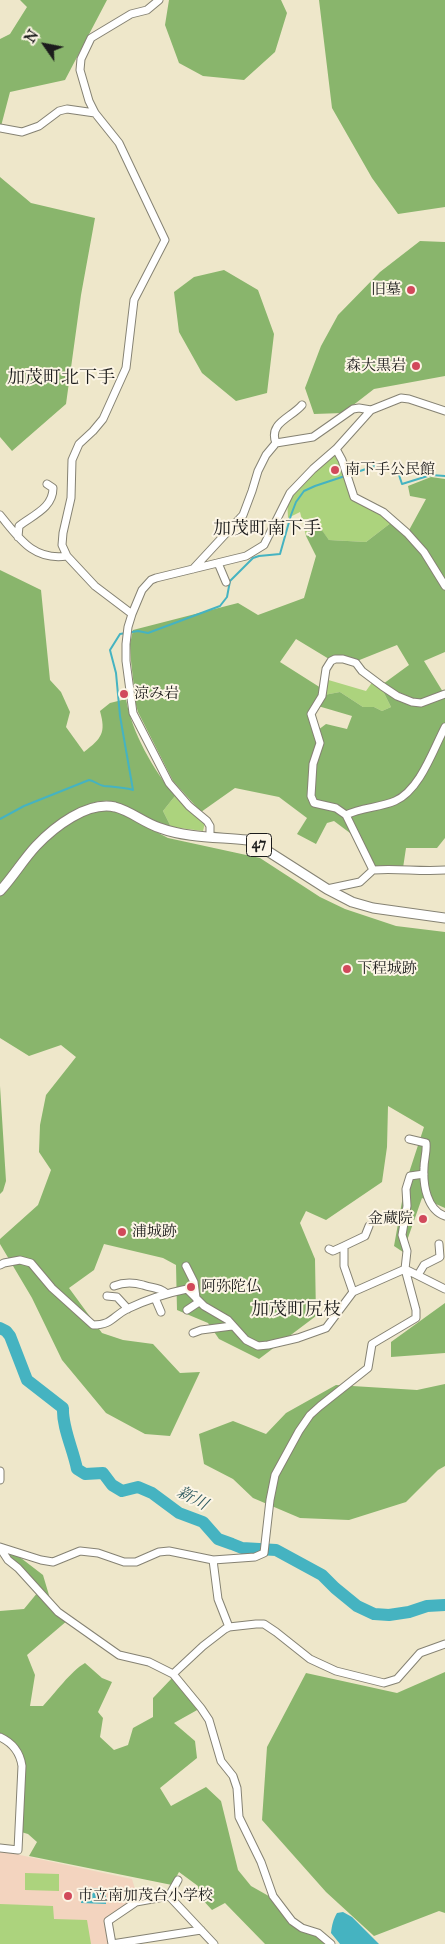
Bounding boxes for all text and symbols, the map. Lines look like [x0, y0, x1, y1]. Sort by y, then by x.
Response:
north arrow [20, 20, 70, 70]
text: N [22, 27, 42, 46]
place label: 旧墓 [371, 281, 401, 299]
marker: 旧墓 [405, 284, 417, 296]
place label: 森大黒岩 [346, 357, 406, 375]
marker: 森大黒岩 [410, 360, 422, 372]
district label: 加茂町北下手 [7, 368, 115, 390]
place label: 南下手公民館 [345, 461, 435, 479]
marker: 南下手公民館 [329, 464, 341, 476]
district label: 加茂町南下手 [213, 519, 321, 541]
place label: 涼み岩 [134, 685, 179, 703]
marker: 涼み岩 [118, 688, 130, 700]
road number: 47 [246, 834, 272, 856]
place label: 下程城跡 [357, 960, 417, 978]
marker: 下程城跡 [341, 963, 353, 975]
place label: 金蔵院 [368, 1210, 413, 1228]
marker: 金蔵院 [417, 1213, 429, 1225]
place label: 浦城跡 [132, 1223, 177, 1241]
marker: 浦城跡 [116, 1226, 128, 1238]
place label: 阿弥陀仏 [201, 1278, 261, 1296]
marker: 阿弥陀仏 [185, 1281, 197, 1293]
district label: 加茂町尻枝 [251, 1300, 341, 1322]
water label: 新川 [173, 1483, 211, 1515]
place label: 市立南加茂台小学校 [78, 1887, 213, 1905]
marker: 市立南加茂台小学校 [62, 1890, 74, 1902]

